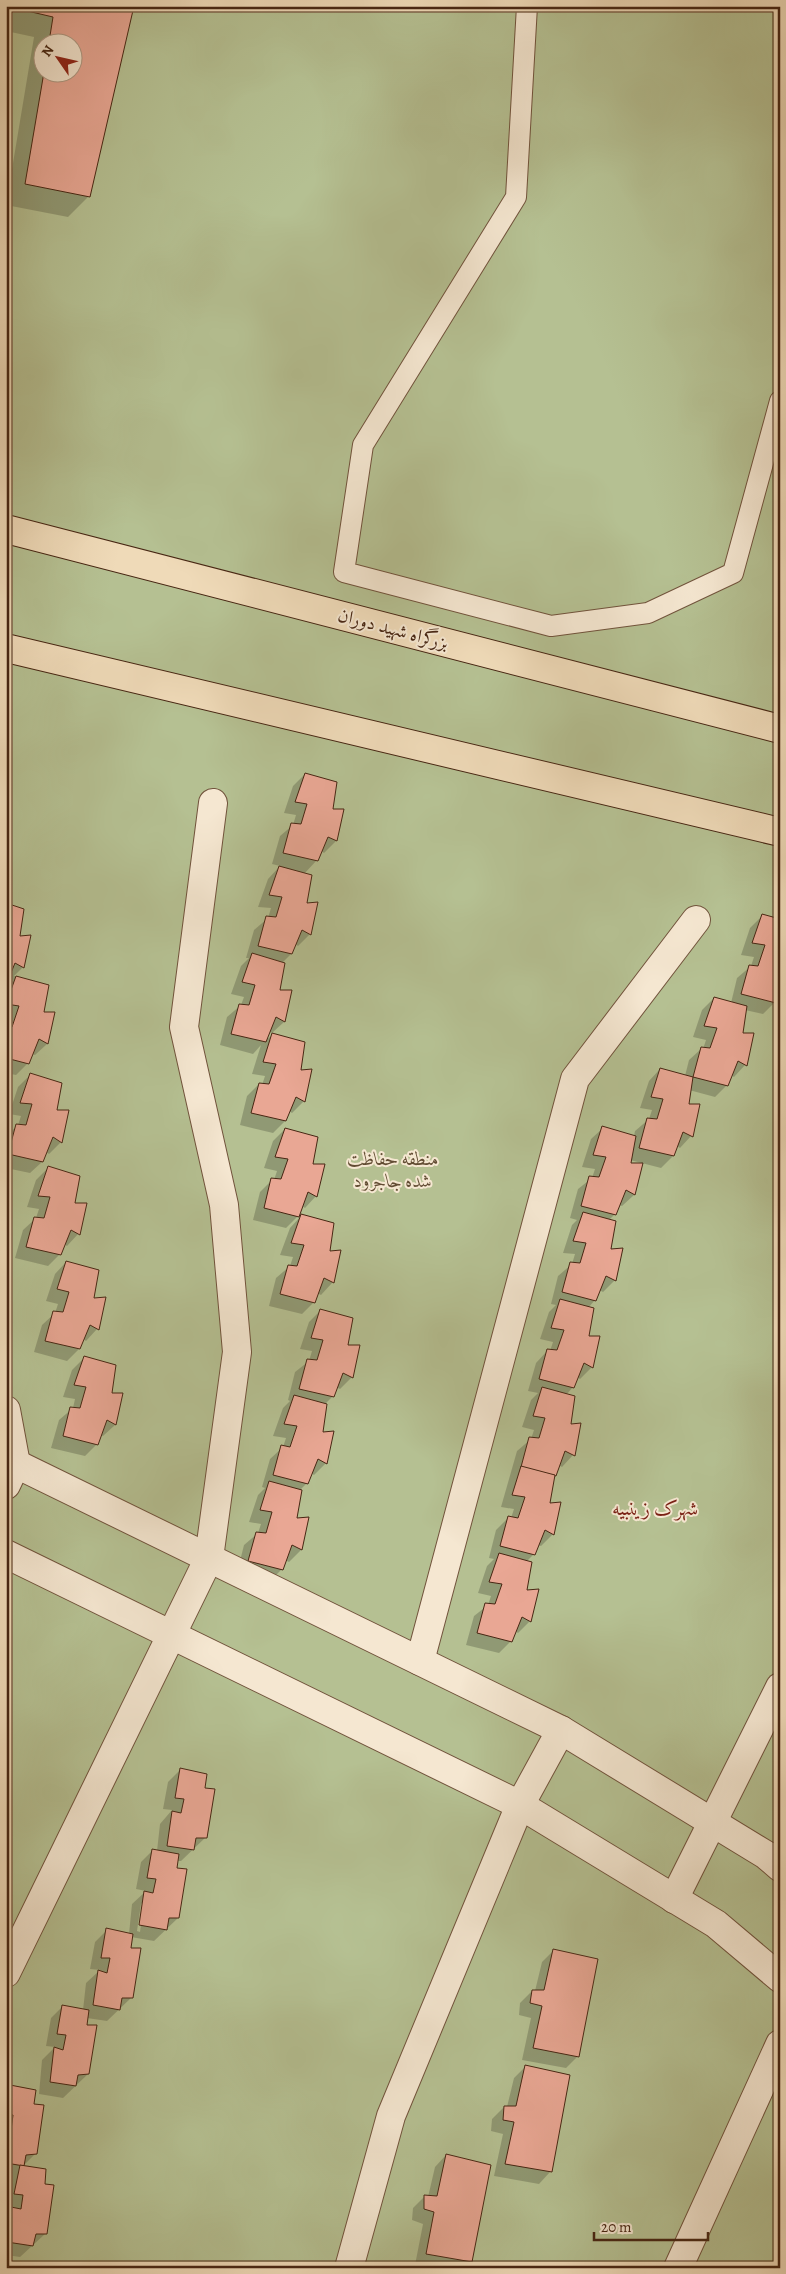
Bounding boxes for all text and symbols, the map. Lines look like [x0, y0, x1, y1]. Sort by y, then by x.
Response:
north arrow [32, 32, 82, 82]
text: N [37, 41, 58, 61]
street label: بزرگراه شهید دوران [335, 602, 452, 656]
park label: منطقه حفاظت شده جاجرود [347, 1146, 439, 1194]
district label: شهرک زینبیه [612, 1495, 698, 1522]
scale bar [594, 2209, 707, 2241]
text: 20 m [601, 2217, 632, 2237]

